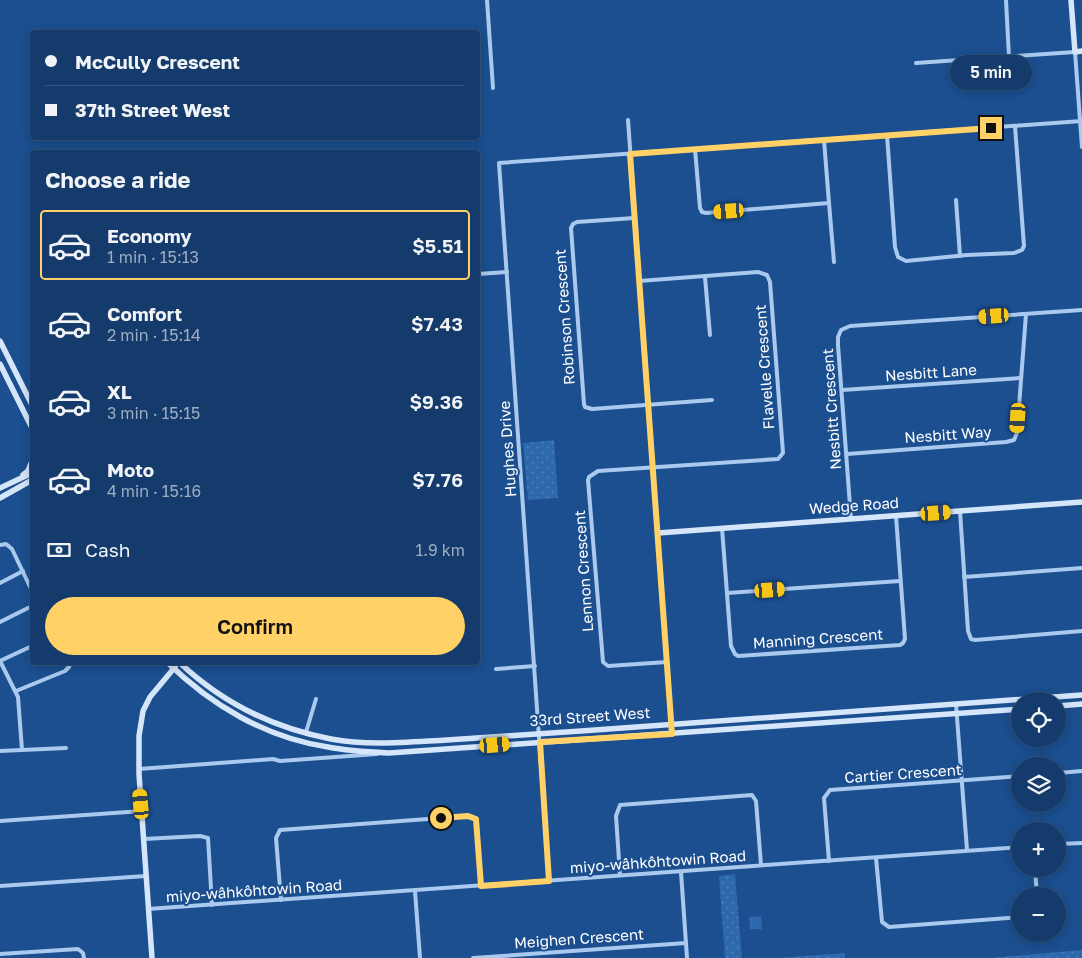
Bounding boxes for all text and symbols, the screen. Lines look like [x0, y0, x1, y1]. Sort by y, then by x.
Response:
text: McCully Crescent [75, 50, 240, 73]
callout: 5 min [950, 56, 1032, 90]
text: 5 min [970, 62, 1012, 82]
text: 37th Street West [75, 98, 230, 121]
route end [980, 117, 1002, 139]
text: Choose a ride [45, 166, 191, 193]
car [713, 202, 744, 220]
icon: car [47, 223, 92, 268]
text: Economy [107, 224, 192, 247]
text: $5.51 [412, 234, 463, 257]
text: 1 min · 15:13 [107, 247, 199, 267]
street label: Robinson Crescent [550, 249, 578, 386]
icon: car [47, 301, 92, 346]
text: Comfort [107, 302, 182, 325]
street label: Flavelle Crescent [751, 304, 777, 430]
car [978, 307, 1009, 325]
text: $7.43 [411, 312, 463, 335]
text: 2 min · 15:14 [107, 325, 201, 345]
street label: Nesbitt Crescent [818, 348, 844, 470]
street label: Nesbitt Lane [884, 360, 978, 384]
icon: car [47, 379, 92, 424]
text: XL [107, 380, 132, 403]
text: $9.36 [409, 390, 463, 413]
street label: Hughes Drive [495, 400, 519, 498]
text: 3 min · 15:15 [107, 403, 200, 423]
car [1009, 403, 1026, 433]
street label: Nesbitt Way [904, 422, 993, 446]
icon: car [47, 457, 92, 502]
text: Moto [107, 458, 154, 481]
text: $7.76 [412, 468, 463, 491]
text: 4 min · 15:16 [107, 481, 201, 501]
street label: Wedge Road [808, 493, 900, 517]
car [920, 504, 951, 522]
street label: Lennon Crescent [570, 510, 596, 633]
icon: cash [45, 536, 73, 564]
text: Cash [85, 538, 130, 561]
text: 1.9 km [416, 540, 465, 560]
car [754, 581, 785, 599]
button: Confirm [45, 597, 465, 655]
street label: Manning Crescent [752, 624, 884, 652]
map controls [1011, 692, 1066, 942]
button: locate [1011, 692, 1066, 747]
street label: 33rd Street West [529, 703, 651, 729]
car [479, 736, 510, 754]
button: layers [1011, 757, 1066, 812]
street label: Cartier Crescent [844, 760, 962, 786]
car [132, 788, 149, 820]
route start [430, 807, 452, 829]
button: + [1011, 822, 1066, 877]
street label: miyo-wâhkôhtowin Road [569, 846, 747, 876]
street label: miyo-wâhkôhtowin Road [165, 875, 343, 905]
button: − [1011, 887, 1066, 942]
street label: Meighen Crescent [513, 924, 645, 952]

